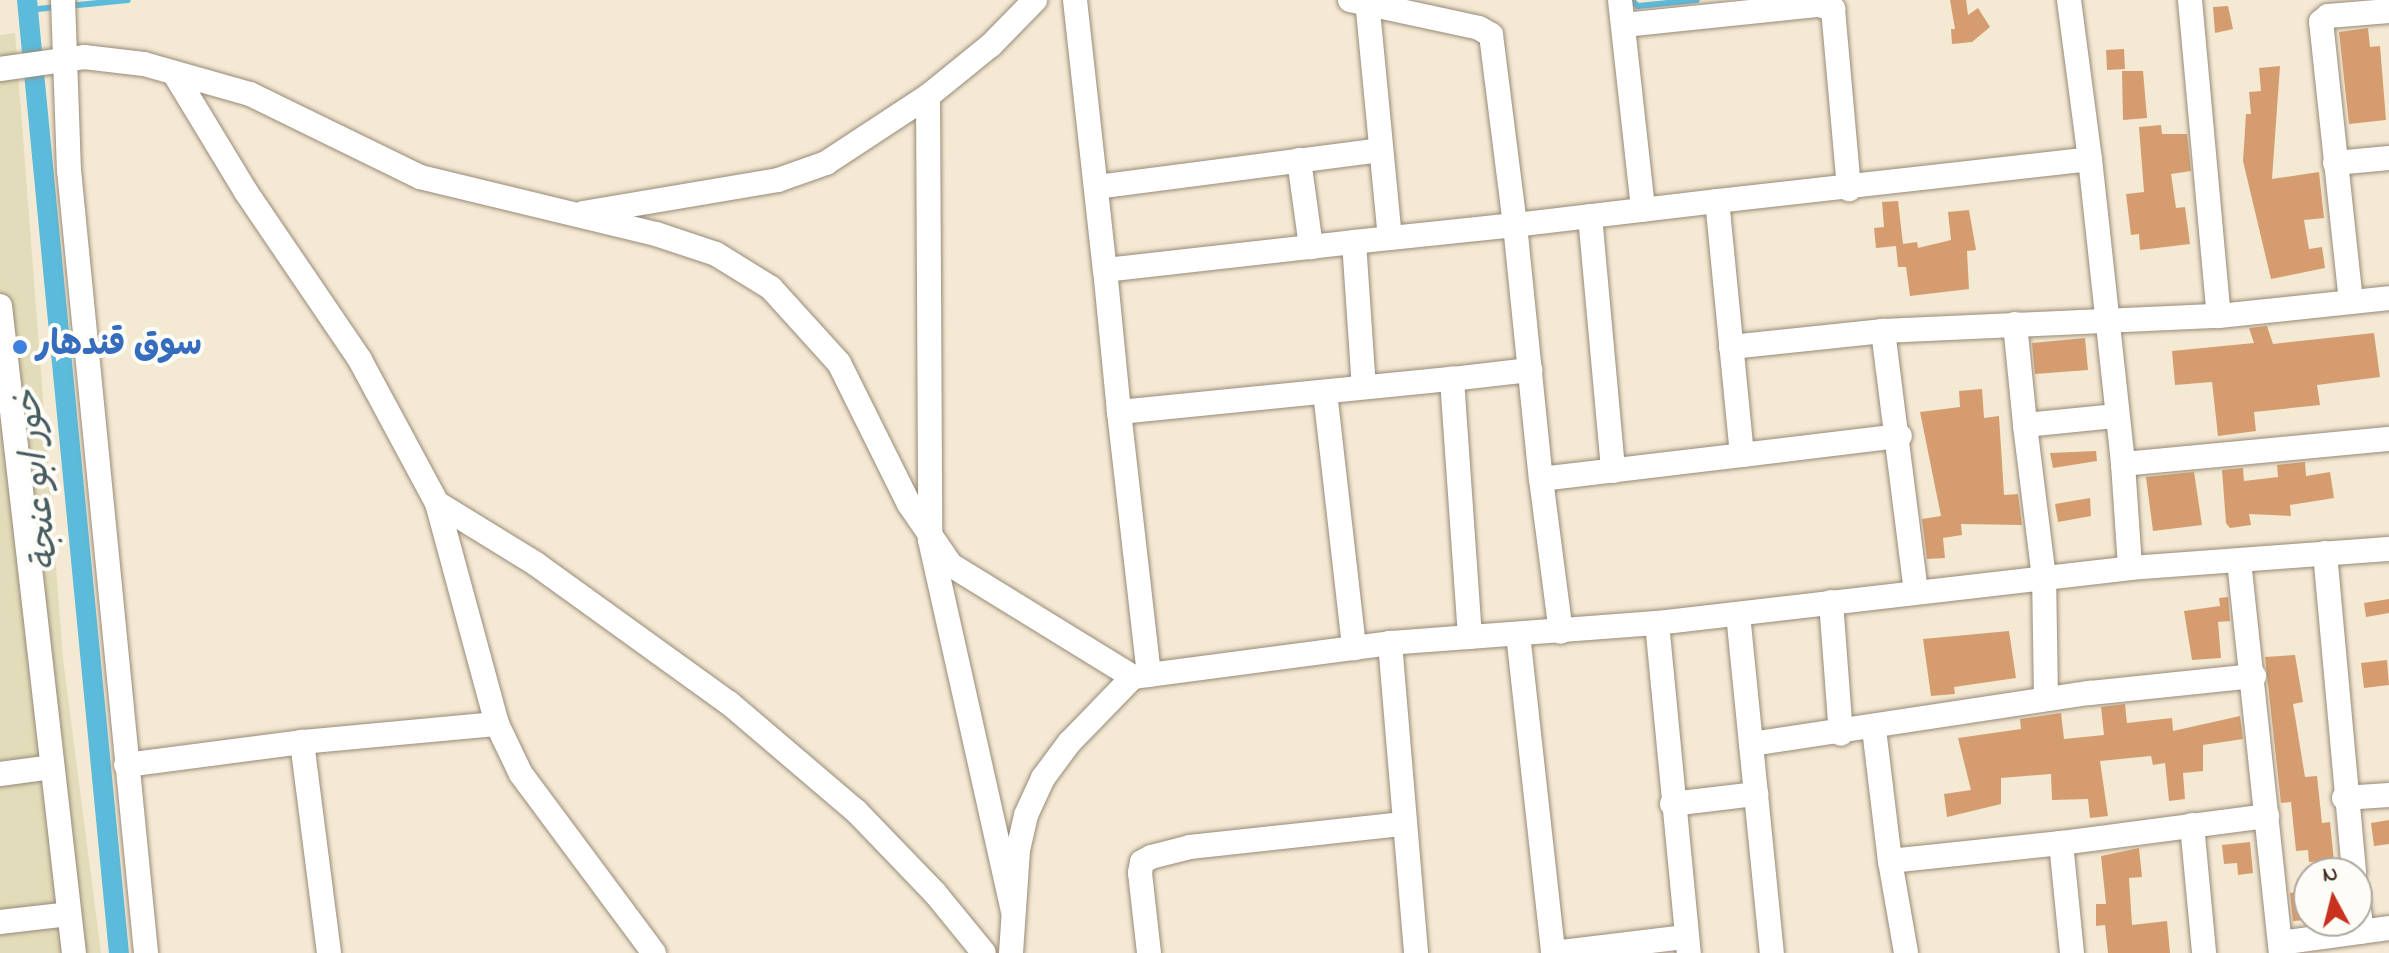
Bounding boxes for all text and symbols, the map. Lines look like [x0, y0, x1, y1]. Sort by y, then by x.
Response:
place label: سوق قندهار [36, 327, 202, 367]
marker: سوق قندهار [11, 338, 29, 356]
water label: خور ابو عنجة [8, 388, 70, 572]
north arrow [2293, 857, 2373, 937]
text: N [2321, 858, 2340, 892]

